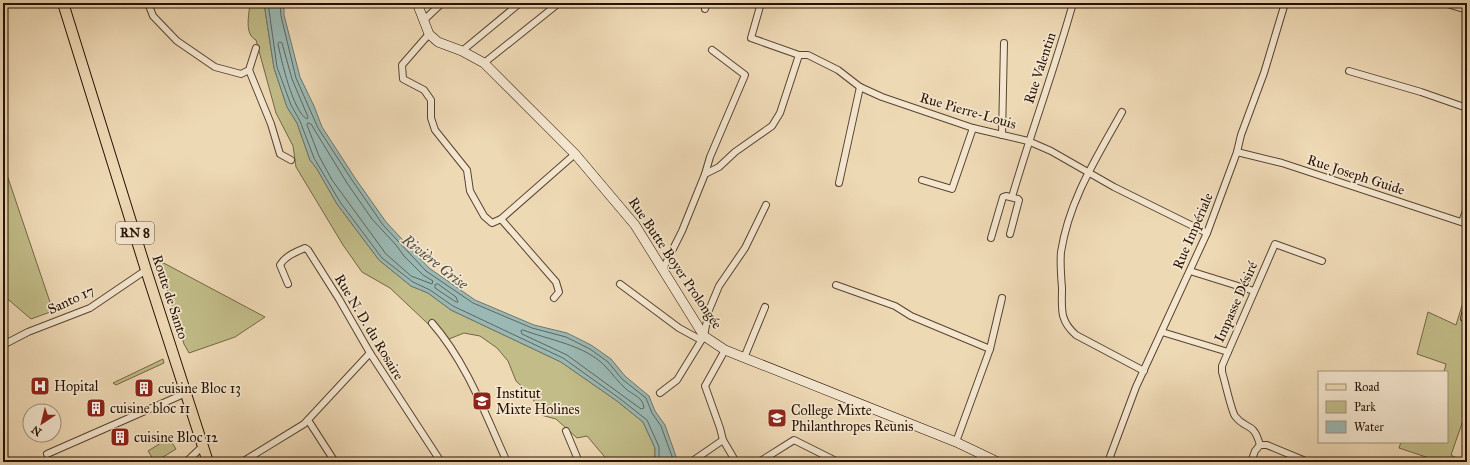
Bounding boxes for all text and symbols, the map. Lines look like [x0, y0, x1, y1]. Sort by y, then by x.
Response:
street label: Rue Valentin [1020, 30, 1060, 106]
street label: Rue Pierre-Louis [918, 89, 1018, 133]
street label: Rue Joseph Guide [1305, 151, 1407, 200]
street label: Rue Impériale [1169, 190, 1217, 272]
street label: Rue Butte Boyer Prolongée [625, 194, 726, 332]
road number: RN 8 [116, 222, 154, 244]
water label: Rivière Grise [398, 230, 472, 293]
street label: Route de Santo [148, 253, 192, 341]
street label: Impasse Désiré [1211, 259, 1261, 345]
street label: Rue N. D. du Rosaire [331, 271, 407, 383]
street label: Santo 17 [45, 282, 97, 318]
legend [1318, 371, 1448, 443]
hospital icon: Hopital [29, 375, 51, 397]
building icon: cuisine Bloc 13 [133, 377, 155, 399]
place label: Hopital [54, 378, 99, 395]
place label: cuisine Bloc 13 [158, 380, 241, 397]
text: Road [1354, 380, 1380, 394]
place label: Institut Mixte Holines [496, 385, 580, 418]
school or university icon: Institut Mixte Holines [471, 390, 493, 412]
building icon: cuisine bloc 11 [85, 397, 107, 419]
place label: cuisine bloc 11 [110, 400, 191, 417]
text: Park [1354, 400, 1376, 414]
place label: College Mixte Philanthropes Reunis [791, 402, 913, 435]
north arrow [22, 403, 62, 443]
school or university icon: College Mixte Philanthropes Reunis [766, 407, 788, 429]
text: Water [1354, 420, 1384, 434]
text: N [28, 422, 44, 439]
building icon: cuisine Bloc 12 [109, 426, 131, 448]
place label: cuisine Bloc 12 [134, 429, 218, 446]

